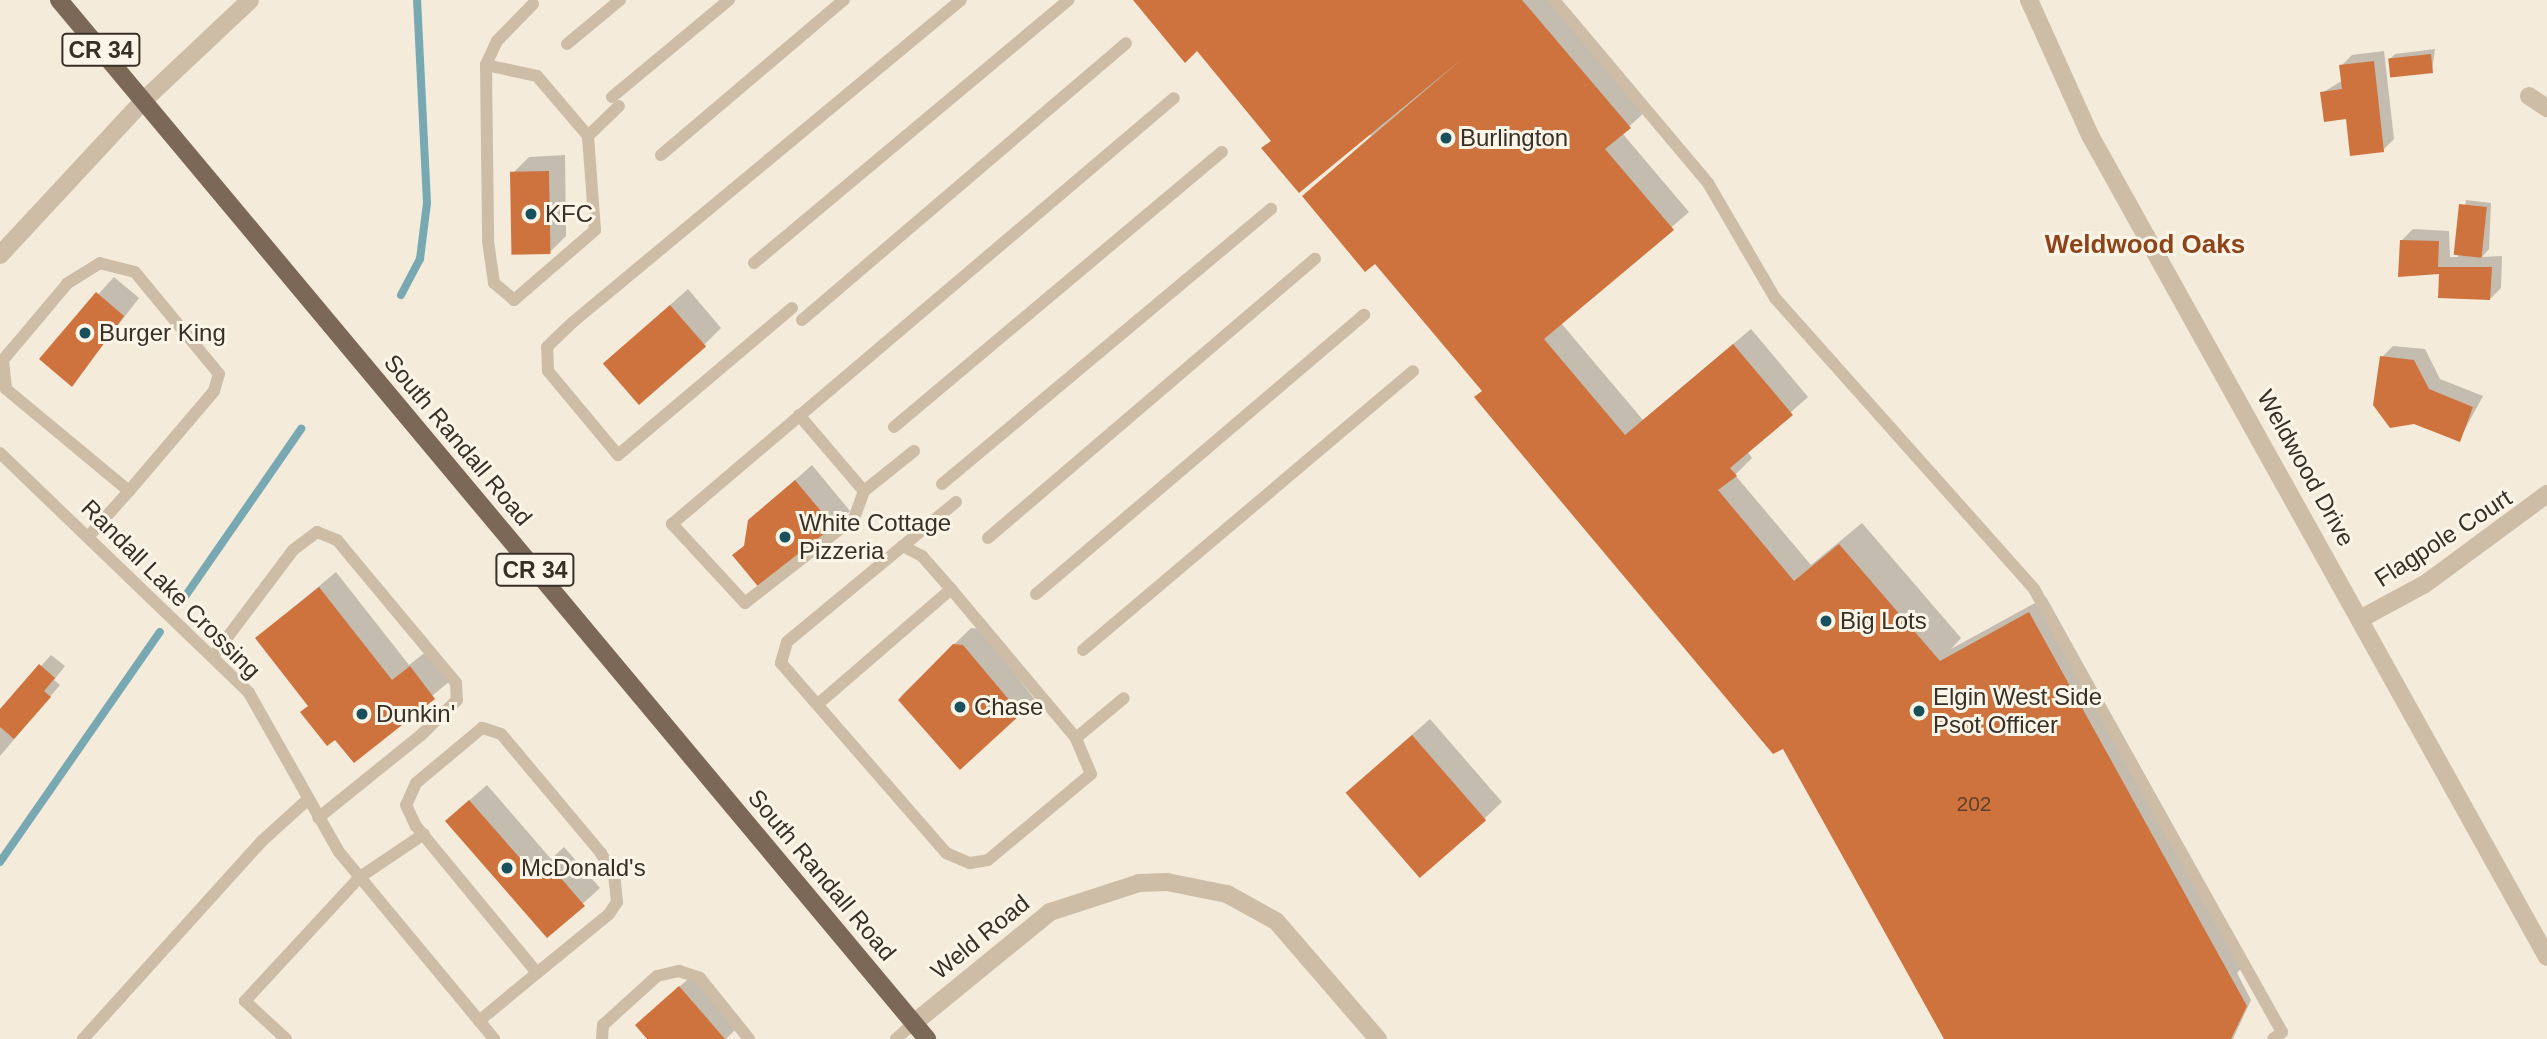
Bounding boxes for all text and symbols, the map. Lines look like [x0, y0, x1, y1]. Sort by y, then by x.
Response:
road number: CR 34 [61, 31, 141, 70]
place label: Burlington [1460, 124, 1568, 152]
marker: Burlington [1438, 130, 1454, 146]
place label: KFC [545, 200, 593, 228]
marker: KFC [523, 206, 539, 222]
district label: Weldwood Oaks [2045, 229, 2245, 261]
place label: Burger King [99, 319, 226, 347]
marker: Burger King [77, 325, 93, 341]
street label: South Randall Road [378, 348, 538, 532]
street label: Weldwood Drive [2251, 385, 2361, 551]
street label: Flagpole Court [2369, 483, 2517, 593]
street label: Randall Lake Crossing [75, 493, 267, 685]
place label: White Cottage Pizzeria [799, 509, 951, 565]
marker: White Cottage Pizzeria [777, 529, 793, 545]
road number: CR 34 [495, 550, 575, 590]
place label: Big Lots [1840, 607, 1927, 635]
marker: Big Lots [1818, 613, 1834, 629]
place label: Elgin West Side Psot Officer [1933, 683, 2102, 739]
place label: Chase [974, 693, 1043, 721]
marker: Chase [952, 699, 968, 715]
place label: Dunkin' [376, 700, 455, 728]
marker: Elgin West Side Psot Officer [1911, 703, 1927, 719]
marker: Dunkin' [354, 706, 370, 722]
street label: South Randall Road [742, 783, 902, 967]
house number: 202 [1956, 791, 1992, 817]
place label: McDonald's [521, 854, 646, 882]
marker: McDonald's [499, 860, 515, 876]
street label: Weld Road [925, 889, 1035, 985]

